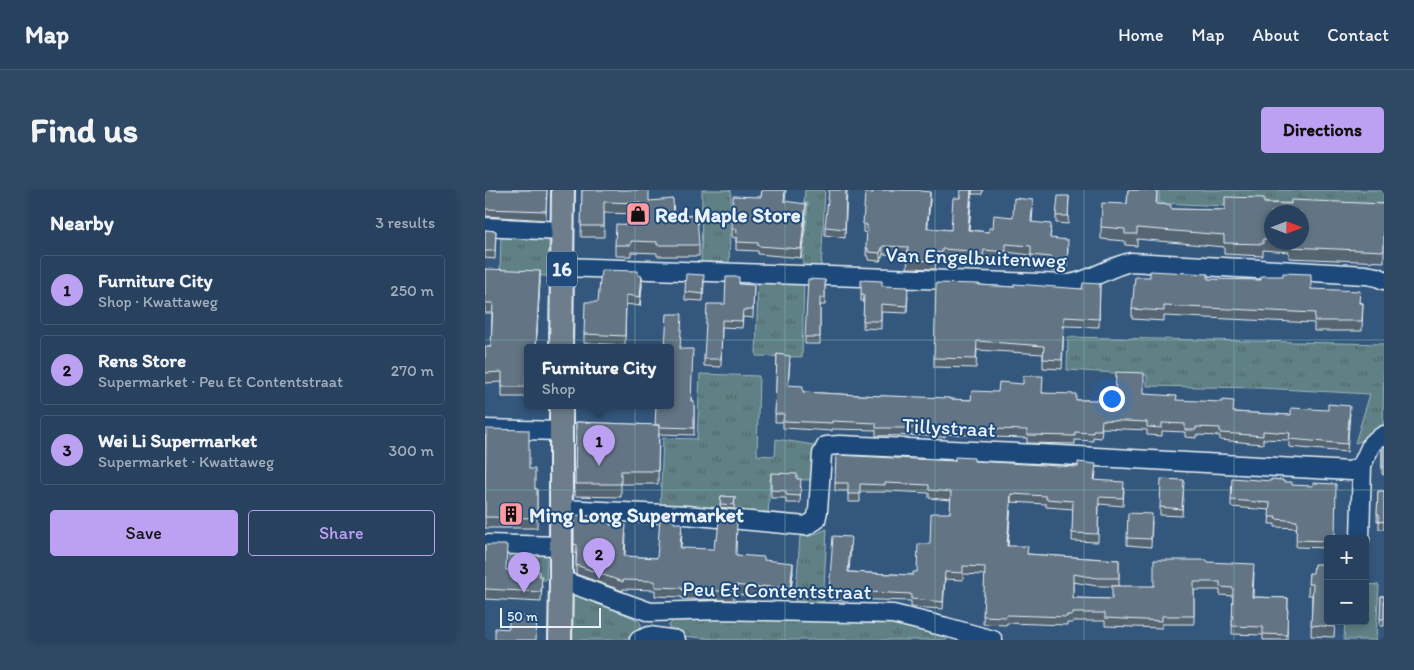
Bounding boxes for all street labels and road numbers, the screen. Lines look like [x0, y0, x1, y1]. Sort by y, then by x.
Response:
street label: Van Engelbuitenweg [885, 241, 1067, 273]
road number: 16 [547, 252, 577, 286]
street label: Tillystraat [902, 412, 997, 442]
street label: Peu Et Contentstraat [682, 576, 872, 604]

